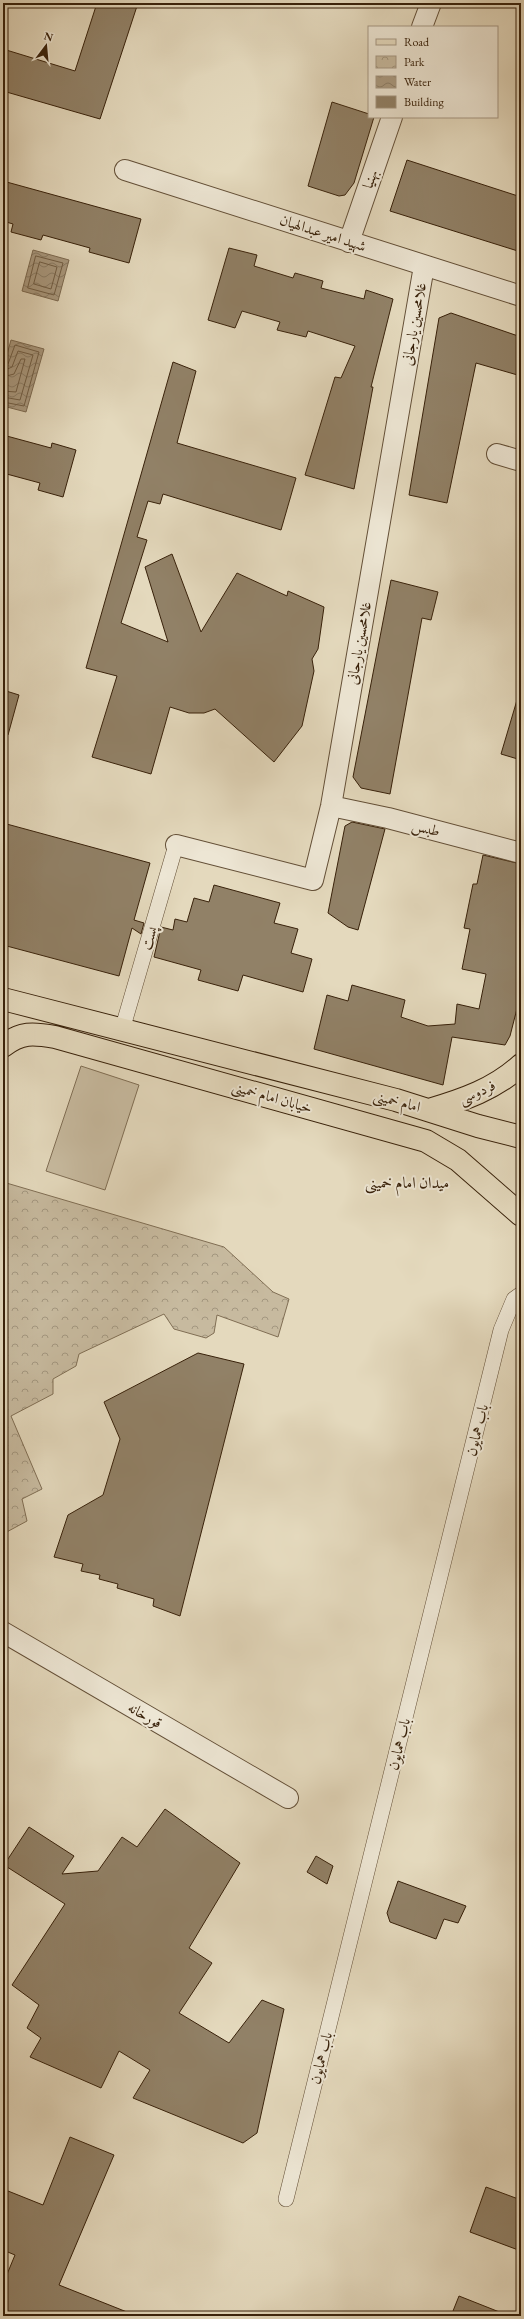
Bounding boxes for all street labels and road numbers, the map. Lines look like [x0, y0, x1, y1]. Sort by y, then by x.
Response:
street label: بهنیا [357, 167, 383, 191]
street label: شهید امیر عبدالهیان [277, 210, 369, 256]
street label: غلامحسین یارجانی [397, 281, 430, 367]
street label: غلامحسین یارجانی [342, 600, 375, 686]
street label: طبس [410, 815, 442, 841]
street label: پست [136, 923, 162, 952]
street label: فردوسی [455, 1075, 499, 1110]
street label: خیابان امام خمینی [229, 1076, 314, 1121]
street label: امام خمینی [371, 1085, 423, 1120]
street label: باب همایون [461, 1402, 492, 1458]
street label: قورخانه [125, 1697, 166, 1732]
street label: باب همایون [383, 1716, 414, 1772]
street label: باب همایون [305, 2030, 336, 2086]

